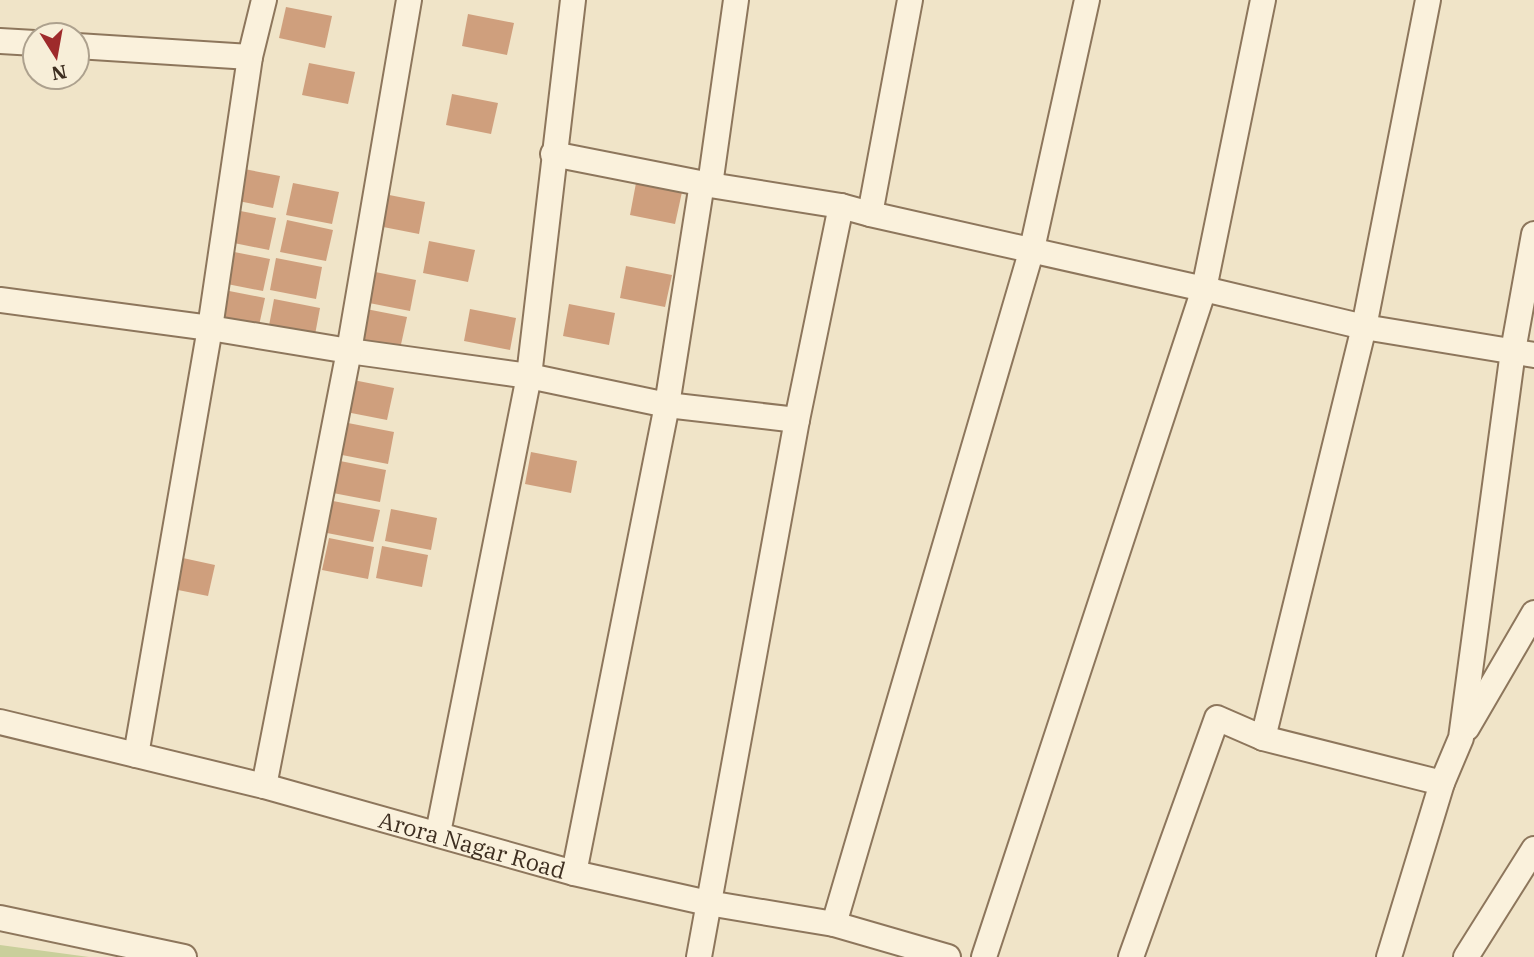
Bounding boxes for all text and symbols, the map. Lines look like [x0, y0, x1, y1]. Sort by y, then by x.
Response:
north arrow [21, 21, 91, 91]
text: N [50, 59, 69, 86]
street label: Arora Nagar Road [375, 804, 569, 885]

